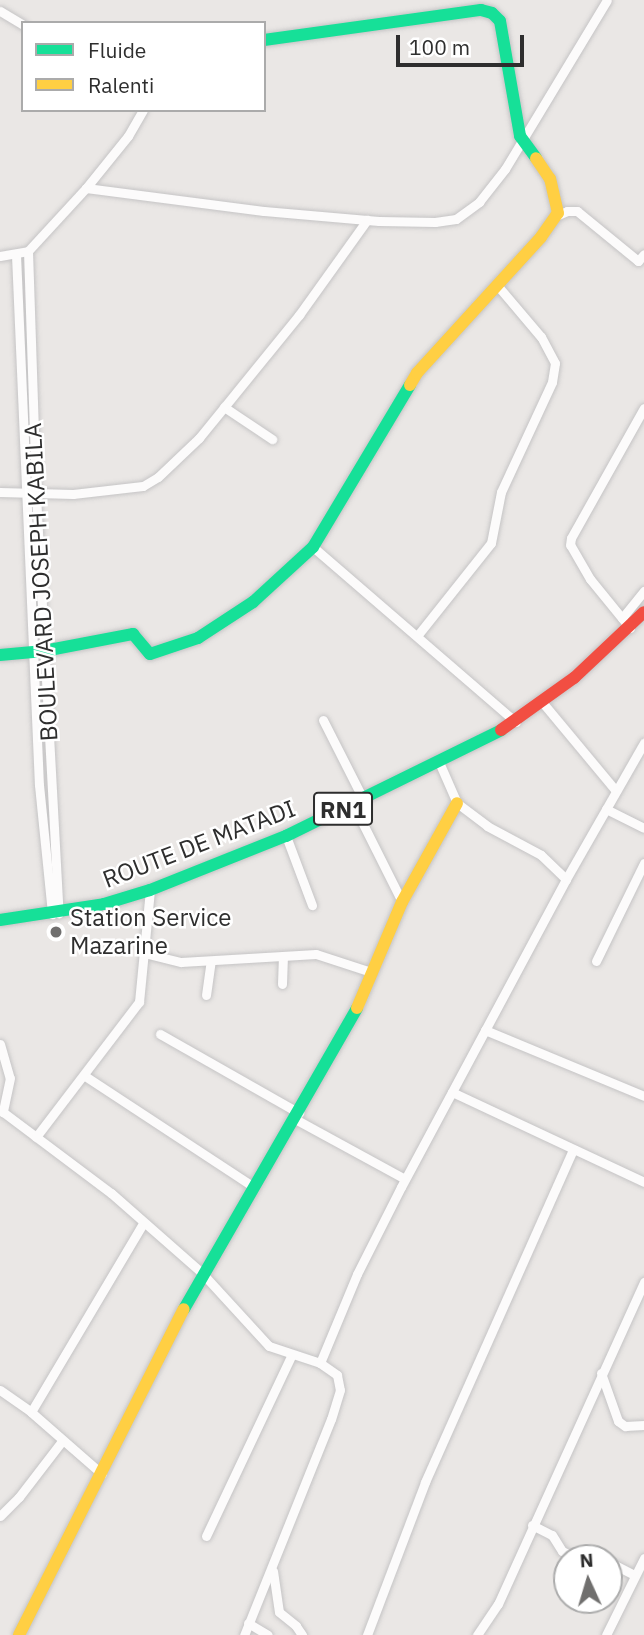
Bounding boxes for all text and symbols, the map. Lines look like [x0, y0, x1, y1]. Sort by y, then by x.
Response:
legend [21, 21, 266, 112]
scale bar [399, 21, 527, 65]
text: 100 m [409, 33, 470, 61]
text: Fluide [88, 36, 146, 64]
text: Ralenti [88, 71, 154, 99]
street label: BOULEVARD JOSEPH KABILA [18, 422, 64, 742]
road number: RN1 [312, 790, 374, 828]
street label: ROUTE DE MATADI [99, 794, 299, 894]
place label: Station Service Mazarine [70, 904, 231, 960]
marker: Station Service Mazarine [48, 924, 64, 940]
north arrow [553, 1544, 623, 1614]
text: N [579, 1548, 594, 1572]

